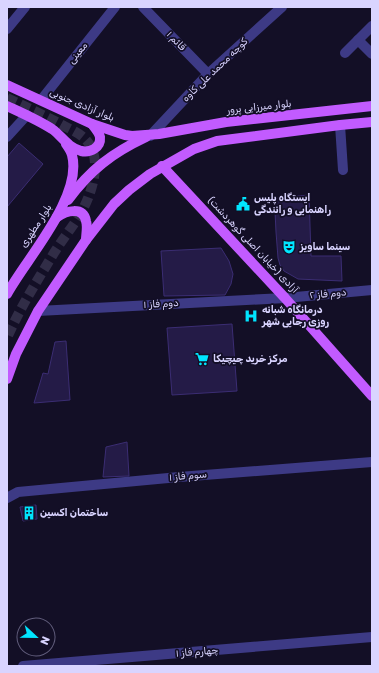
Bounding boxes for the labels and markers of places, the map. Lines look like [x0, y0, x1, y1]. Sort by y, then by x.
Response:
place label: ایستگاه پلیس راهنمایی و رانندگی [254, 192, 331, 216]
public building icon: ایستگاه پلیس راهنمایی و رانندگی [235, 196, 251, 212]
theatre icon: سینما ساویز [281, 239, 297, 255]
place label: سینما ساویز [299, 241, 350, 253]
place label: درمانگاه شبانه روزی رجایی شهر [261, 304, 330, 328]
hospital icon: درمانگاه شبانه روزی رجایی شهر [243, 308, 259, 324]
supermarket icon: مرکز خرید چیچیکا [194, 351, 210, 367]
place label: مرکز خرید چیچیکا [213, 353, 288, 365]
building icon: ساختمان اکسین [21, 505, 37, 521]
place label: ساختمان اکسین [40, 507, 108, 519]

